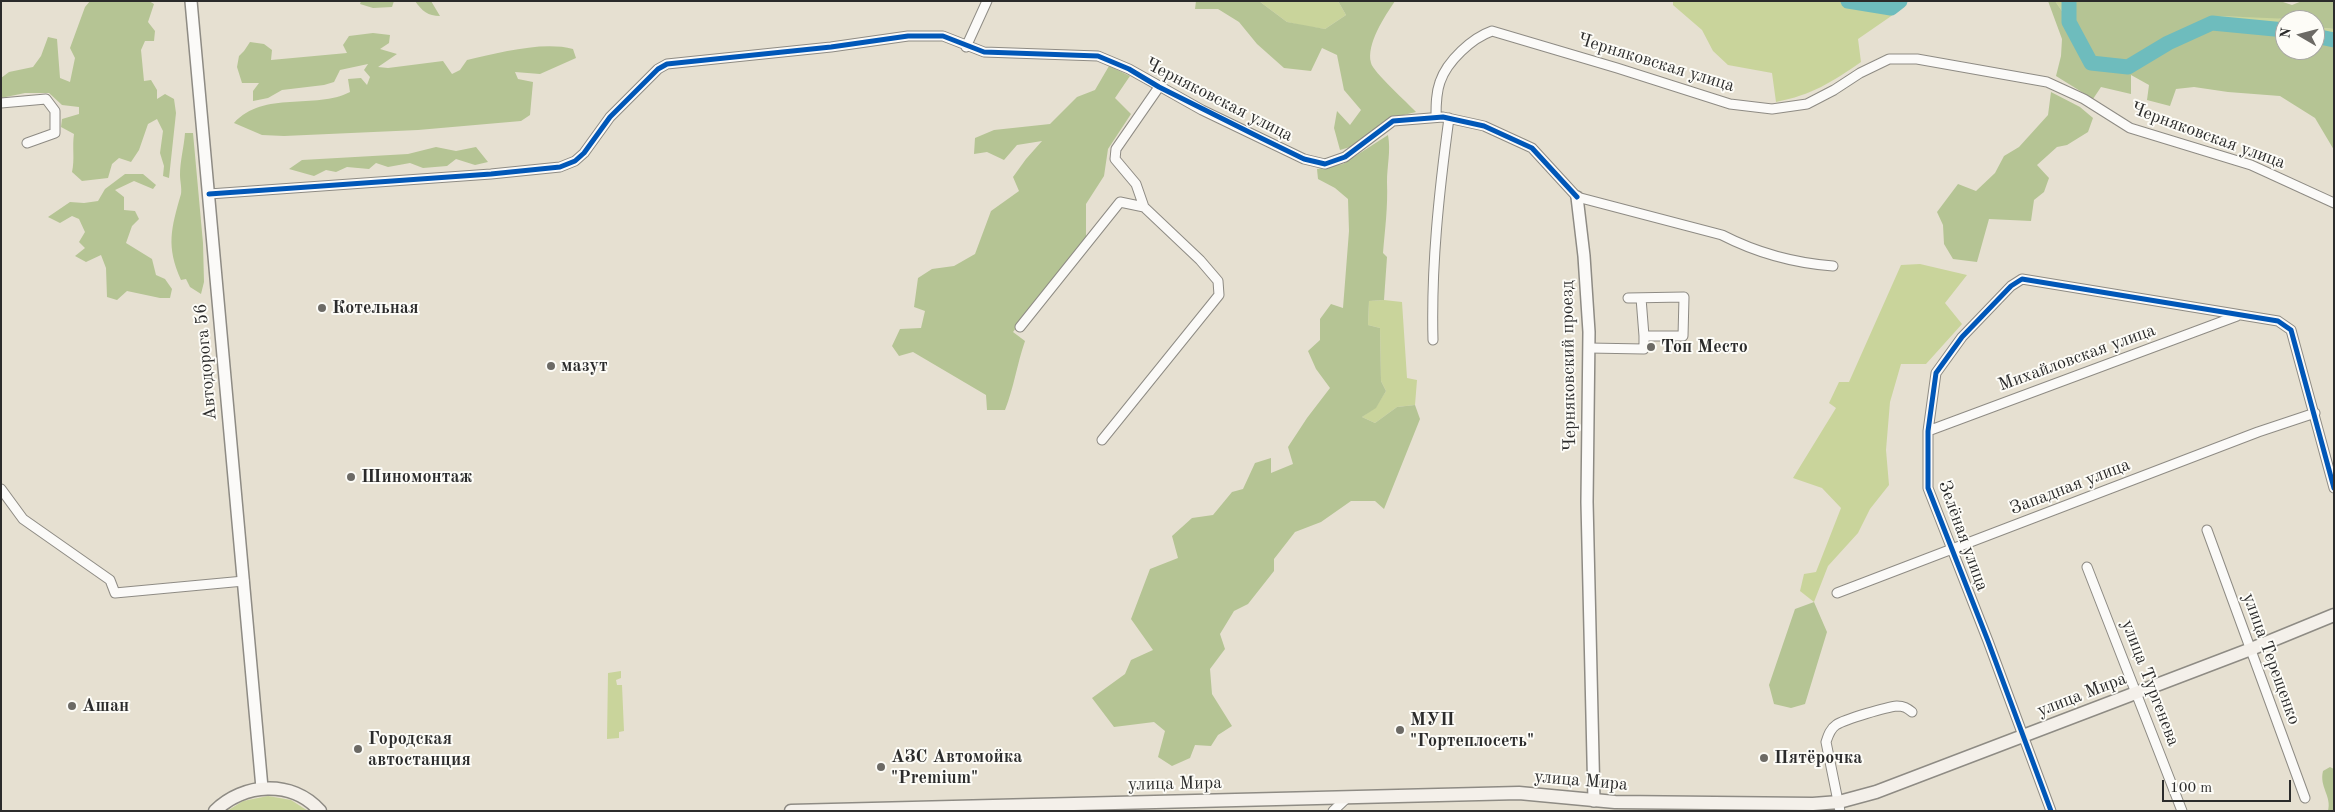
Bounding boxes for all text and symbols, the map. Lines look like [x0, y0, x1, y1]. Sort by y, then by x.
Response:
north arrow [2275, 10, 2325, 60]
text: N [2278, 27, 2294, 39]
street label: Черняковская улица [1575, 29, 1737, 97]
street label: Черняковская улица [1142, 53, 1296, 147]
street label: Черняковская улица [2128, 98, 2288, 174]
street label: Черняковский проезд [1557, 280, 1581, 452]
place label: Котельная [332, 297, 419, 319]
marker: Котельная [316, 302, 328, 314]
street label: Автодорога 56 [190, 303, 222, 421]
street label: Михайловская улица [1996, 320, 2158, 396]
place label: Топ Место [1661, 336, 1748, 358]
marker: Топ Место [1645, 341, 1657, 353]
place label: мазут [561, 355, 608, 377]
marker: мазут [545, 360, 557, 372]
street label: Западная улица [2007, 454, 2133, 520]
place label: Шиномонтаж [361, 466, 473, 488]
marker: Шиномонтаж [345, 471, 357, 483]
street label: Зелёная улица [1933, 478, 1993, 594]
street label: улица Терещенко [2237, 590, 2305, 728]
street label: улица Тургенева [2116, 617, 2184, 749]
street label: улица Мира [2034, 668, 2130, 722]
place label: Ашан [82, 695, 129, 717]
marker: Ашан [66, 700, 78, 712]
place label: МУП "Гортеплосеть" [1410, 709, 1534, 752]
marker: МУП "Гортеплосеть" [1394, 724, 1406, 736]
place label: Городская автостанция [368, 728, 471, 771]
marker: Городская автостанция [352, 743, 364, 755]
place label: АЗС Автомойка "Premium" [891, 746, 1022, 789]
place label: Пятёрочка [1774, 747, 1862, 769]
marker: Пятёрочка [1758, 752, 1770, 764]
marker: АЗС Автомойка "Premium" [875, 761, 887, 773]
street label: улица Мира [1533, 766, 1629, 796]
scale bar [2165, 770, 2294, 802]
street label: улица Мира [1128, 772, 1222, 796]
text: 100 m [2170, 781, 2212, 796]

